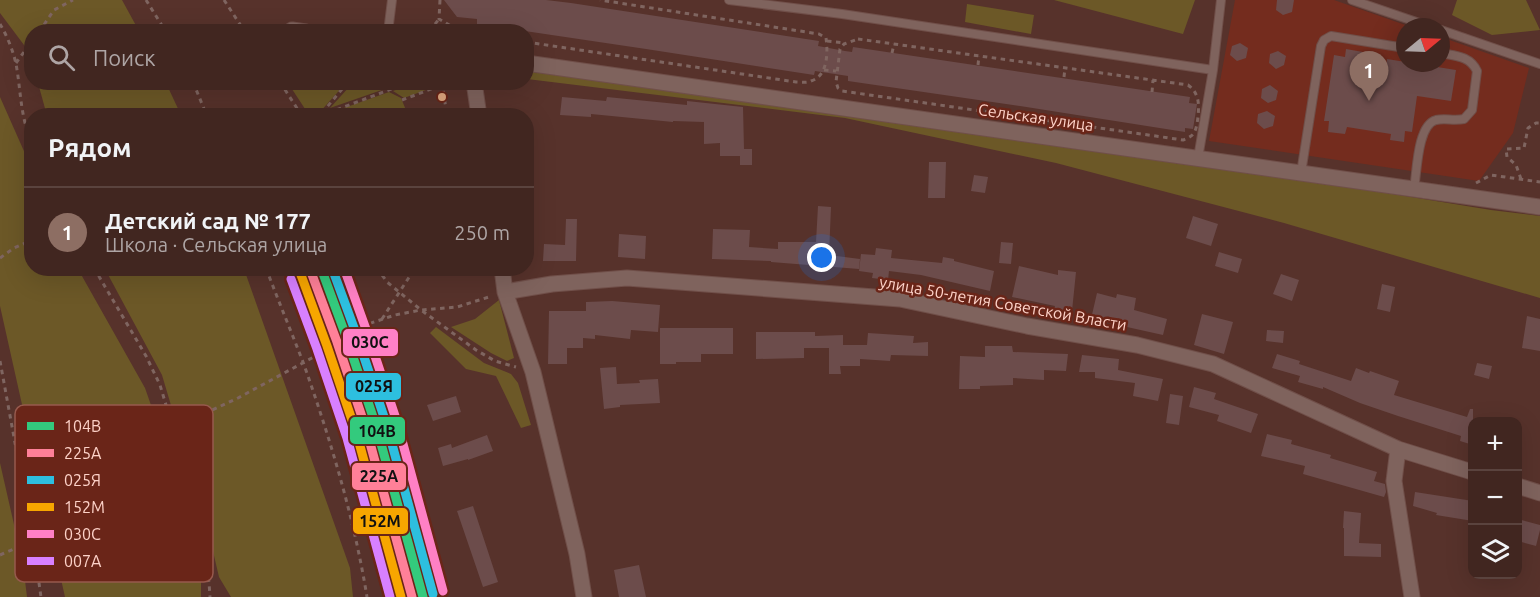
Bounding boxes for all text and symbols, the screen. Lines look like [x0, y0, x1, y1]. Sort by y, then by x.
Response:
north arrow [1396, 18, 1450, 72]
search box [24, 24, 534, 90]
icon: search [45, 41, 78, 74]
text: Поиск [93, 45, 156, 70]
pin: 1 [1350, 51, 1388, 101]
unlabelled marker [436, 91, 448, 103]
street label: Сельская улица [977, 100, 1095, 134]
text: Рядом [48, 133, 132, 162]
text: Детский сад № 177 [105, 208, 311, 233]
text: 1 [62, 221, 73, 244]
text: 250 m [454, 221, 510, 244]
text: Школа · Сельская улица [105, 233, 327, 256]
your location [807, 243, 836, 272]
street label: улица 50-летия Советской Власти [878, 272, 1128, 334]
line badge: 030C [342, 328, 399, 357]
text: 030C [351, 333, 389, 351]
line badge: 025Я [345, 372, 402, 401]
text: 025Я [355, 377, 393, 395]
legend [15, 405, 213, 582]
line badge: 104В [349, 416, 406, 445]
text: 104В [64, 417, 101, 435]
map controls [1468, 417, 1522, 579]
button: + [1468, 417, 1522, 471]
text: 104В [358, 422, 396, 440]
text: 225А [64, 444, 102, 462]
line badge: 225А [351, 462, 407, 491]
text: 225А [360, 467, 399, 485]
text: 025Я [64, 471, 101, 489]
button: − [1468, 471, 1522, 525]
text: 152М [64, 498, 105, 516]
line badge: 152М [352, 507, 409, 535]
text: 152М [359, 512, 401, 530]
text: 030C [64, 525, 101, 543]
button: layers [1468, 525, 1522, 579]
text: 007А [64, 552, 102, 570]

